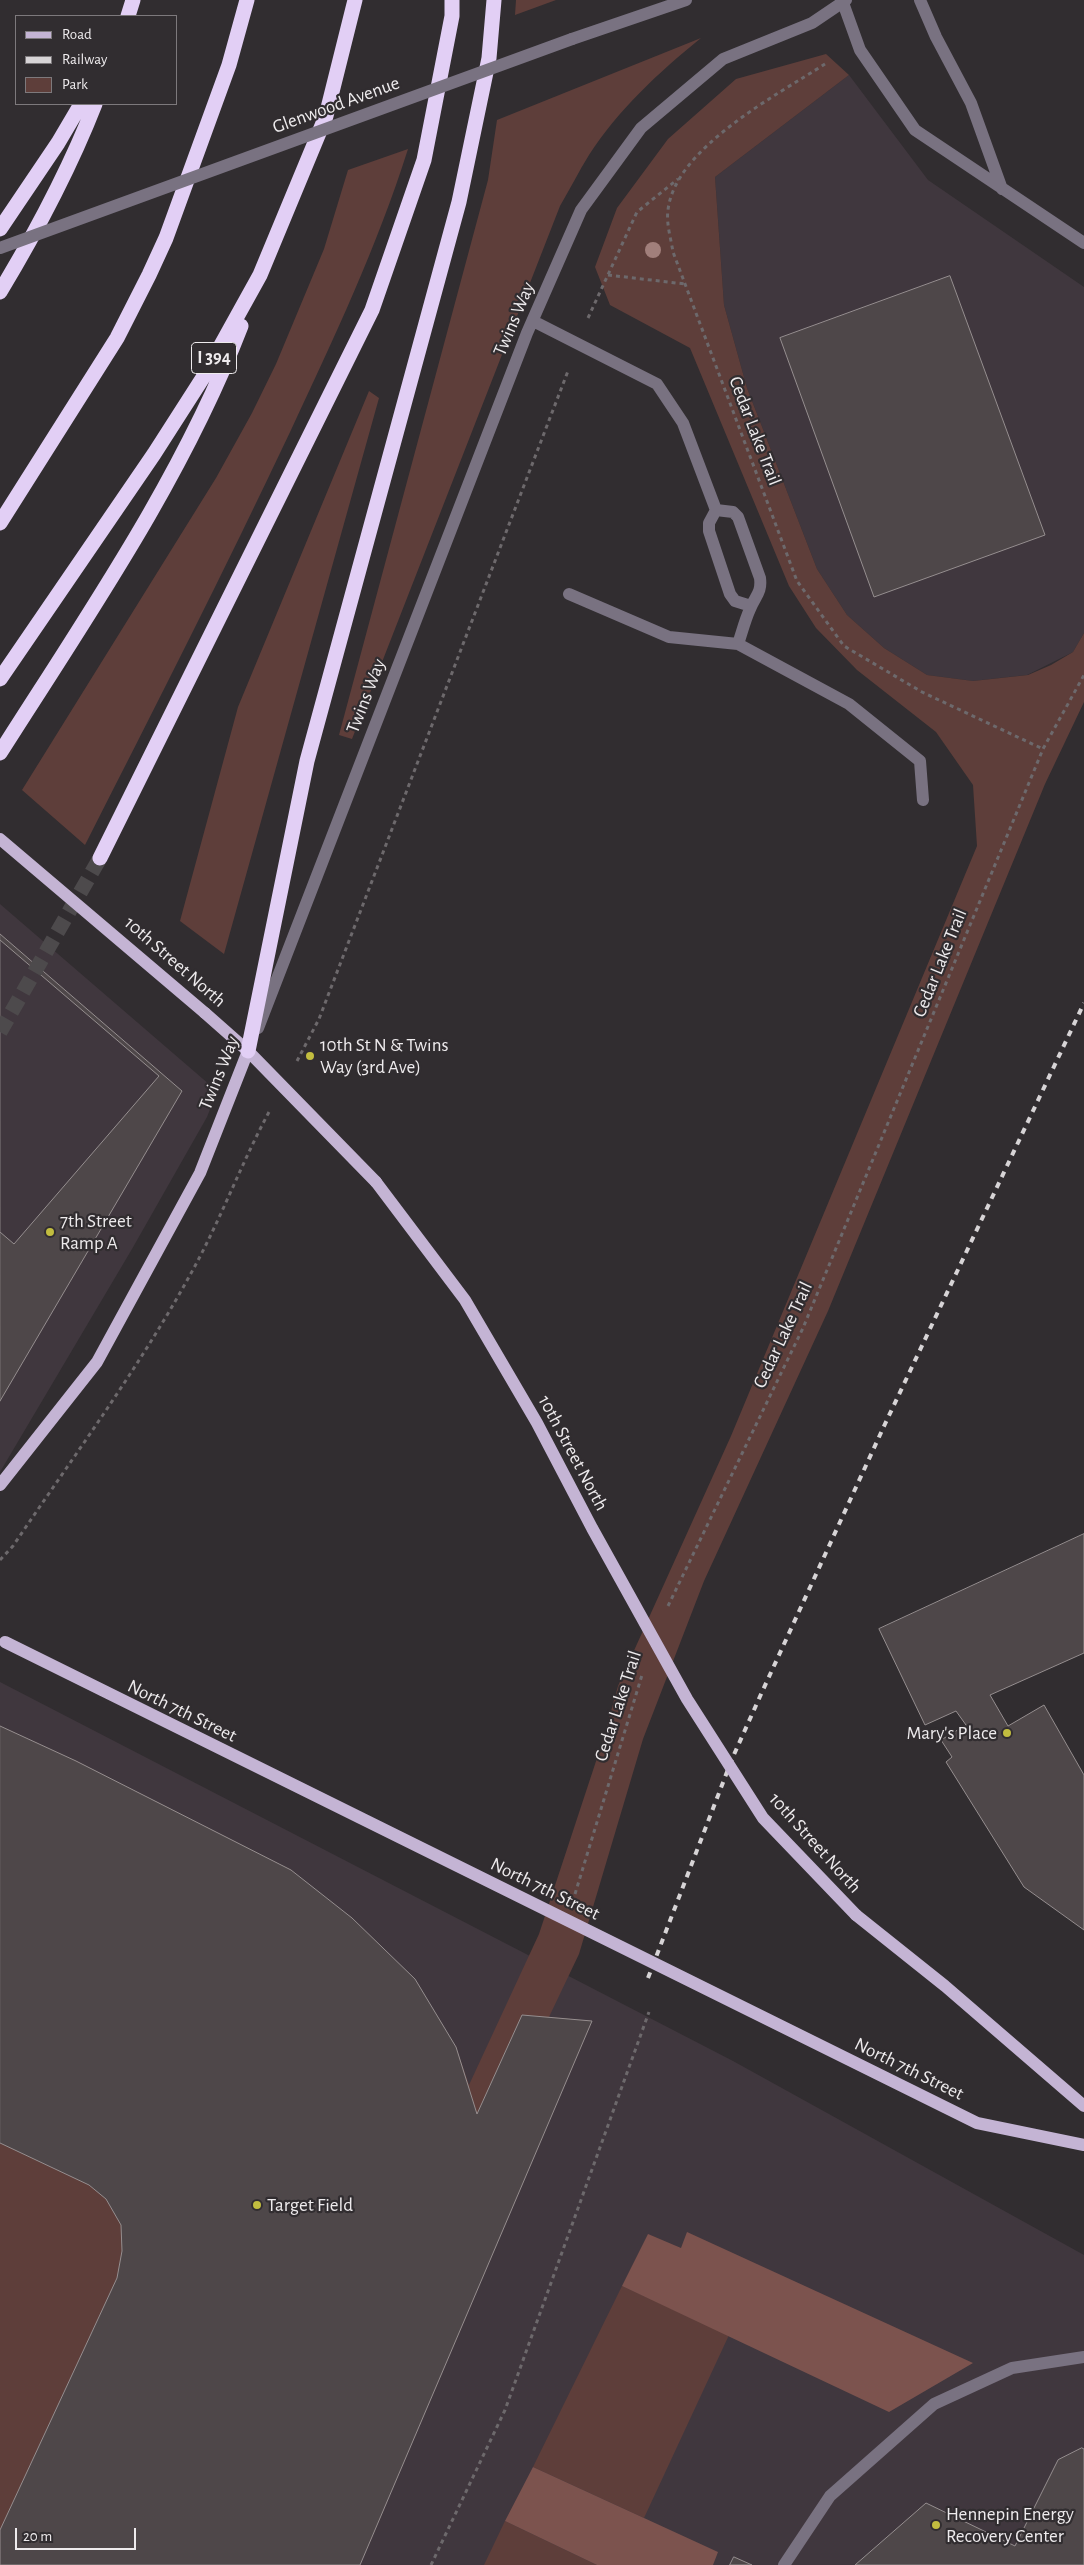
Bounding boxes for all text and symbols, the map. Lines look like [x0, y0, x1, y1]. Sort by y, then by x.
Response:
legend [15, 15, 178, 105]
text: Road [62, 27, 92, 42]
text: Railway [62, 52, 107, 67]
street label: Glenwood Avenue [269, 71, 403, 139]
text: Park [62, 77, 88, 92]
street label: Twins Way [488, 279, 540, 359]
road number: I 394 [192, 342, 236, 373]
street label: Cedar Lake Trail [724, 373, 786, 489]
street label: Twins Way [341, 655, 391, 737]
street label: Cedar Lake Trail [908, 905, 972, 1021]
street label: 10th Street North [119, 912, 231, 1012]
street label: Twins Way [194, 1033, 244, 1113]
place label: 10th St N & Twins Way (3rd Ave) [320, 1034, 449, 1078]
marker: 10th St N & Twins Way (3rd Ave) [304, 1050, 316, 1062]
place label: 7th Street Ramp A [60, 1210, 132, 1254]
marker: 7th Street Ramp A [44, 1226, 56, 1238]
street label: Cedar Lake Trail [748, 1278, 818, 1392]
street label: 10th Street North [533, 1391, 613, 1515]
street label: Cedar Lake Trail [589, 1648, 647, 1764]
street label: North 7th Street [124, 1675, 240, 1747]
place label: Mary's Place [906, 1722, 997, 1744]
marker: Mary's Place [1001, 1727, 1013, 1739]
street label: 10th Street North [764, 1788, 866, 1898]
street label: North 7th Street [487, 1853, 603, 1925]
street label: North 7th Street [851, 2033, 967, 2105]
place label: Target Field [267, 2194, 353, 2216]
marker: Target Field [251, 2199, 263, 2211]
place label: Hennepin Energy Recovery Center [946, 2503, 1074, 2547]
scale bar [18, 2518, 139, 2550]
marker: Hennepin Energy Recovery Center [930, 2519, 942, 2531]
text: 20 m [23, 2529, 52, 2544]

